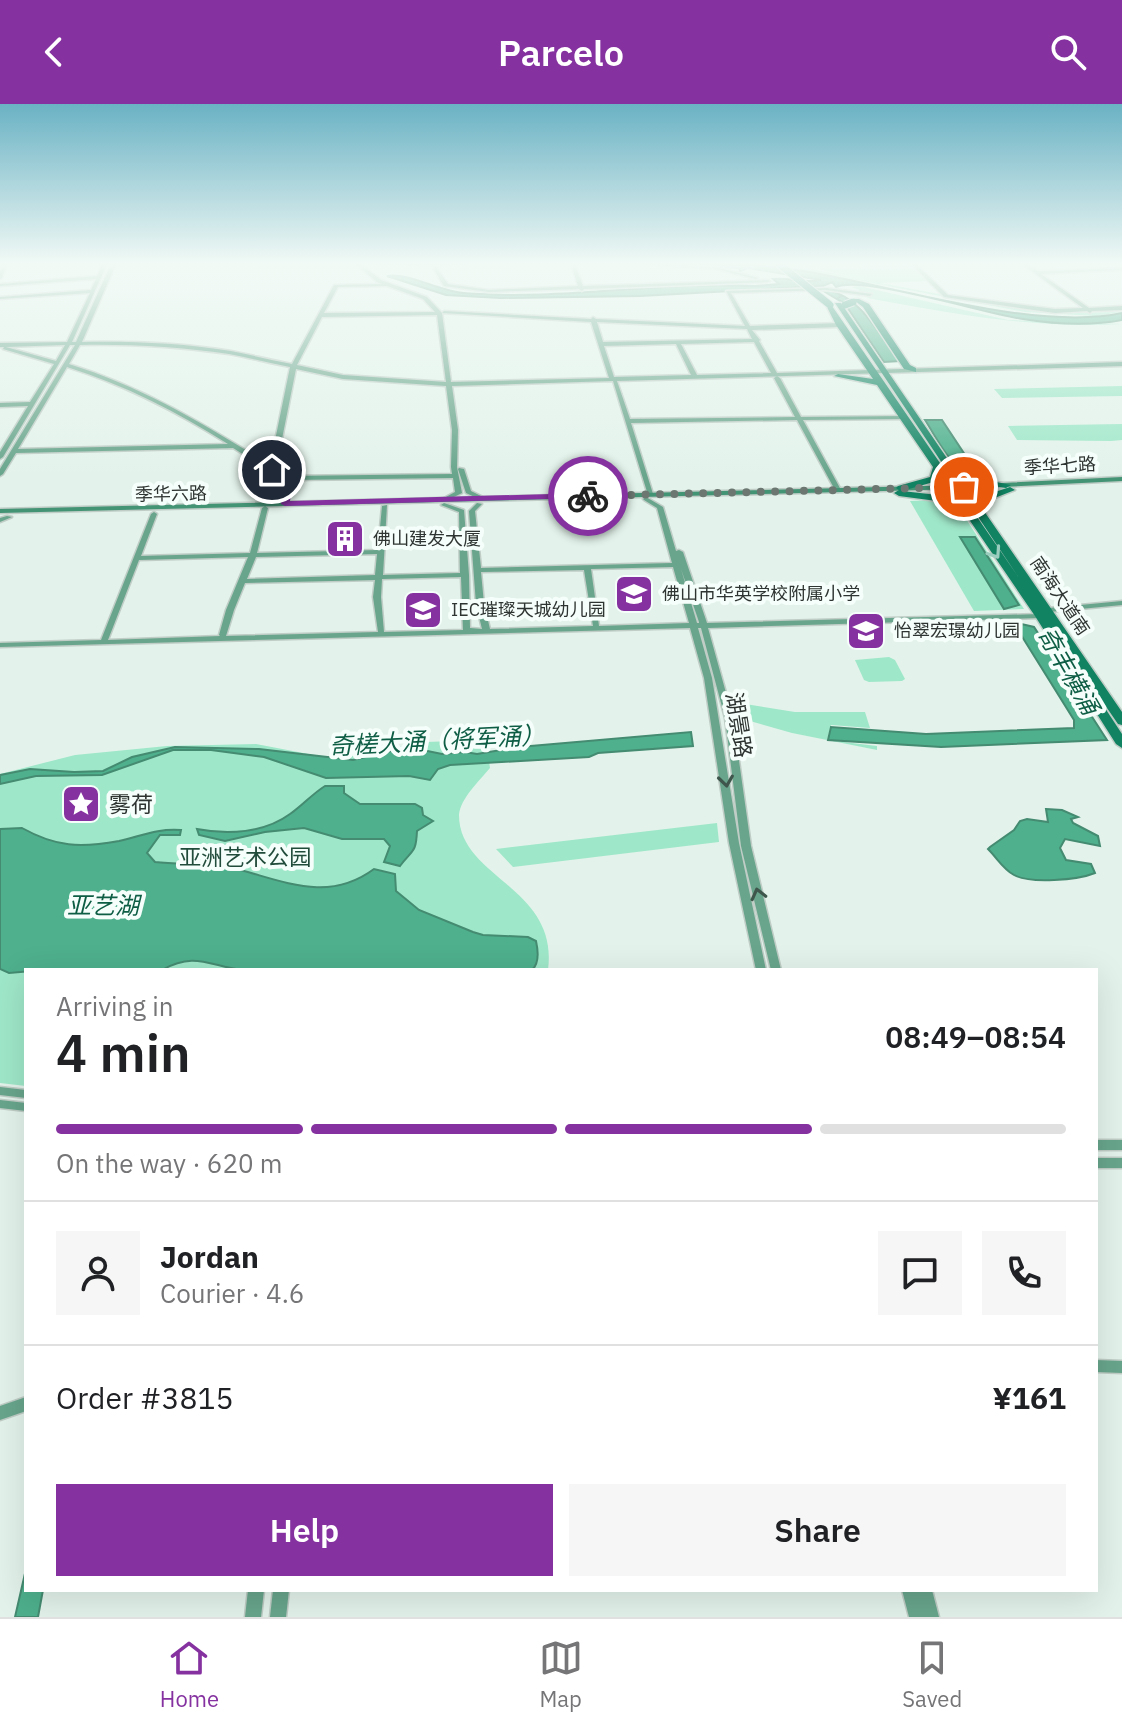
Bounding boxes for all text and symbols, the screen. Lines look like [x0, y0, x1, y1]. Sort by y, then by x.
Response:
text: Parcelo [498, 29, 624, 76]
icon: back [32, 30, 76, 74]
icon: search [1046, 30, 1090, 74]
pin [238, 436, 306, 504]
icon: home [250, 448, 294, 492]
street label: 季华七路 [1023, 452, 1097, 479]
pin [930, 453, 998, 521]
courier [548, 456, 628, 536]
icon: bag [942, 465, 986, 509]
icon: bike [566, 474, 610, 518]
street label: 季华六路 [135, 481, 207, 506]
building icon: 佛山建发大厦 [324, 518, 366, 560]
place label: 佛山建发大厦 [373, 527, 481, 550]
one-way arrow [986, 544, 1001, 558]
street label: 南海大道南 [1026, 552, 1095, 639]
school or university icon: 佛山市华英学校附属小学 [613, 573, 655, 615]
place label: 佛山市华英学校附属小学 [662, 582, 860, 605]
school or university icon: IEC璀璨天城幼儿园 [402, 589, 444, 631]
place label: IEC璀璨天城幼儿园 [451, 598, 606, 621]
school or university icon: 怡翠宏璟幼儿园 [845, 610, 887, 652]
place label: 怡翠宏璟幼儿园 [894, 619, 1020, 642]
water label: 奇丰横涌 [1031, 621, 1108, 723]
street label: 湖景路 [720, 690, 759, 760]
water label: 奇槎大涌（将军涌） [328, 718, 546, 762]
one-way arrow [717, 774, 734, 788]
place icon: 雾荷 [60, 783, 102, 825]
place label: 雾荷 [109, 789, 153, 818]
park label: 亚洲艺术公园 [179, 842, 311, 871]
one-way arrow [750, 888, 767, 902]
water label: 亚艺湖 [67, 889, 143, 921]
text: Arriving in [56, 989, 173, 1023]
text: 08:49–08:54 [885, 1017, 1066, 1056]
text: 4 min [56, 1019, 191, 1086]
text: On the way · 620 m [56, 1146, 282, 1180]
button: person [56, 1231, 140, 1315]
button: chat [878, 1231, 962, 1315]
button: phone [982, 1231, 1066, 1315]
text: Jordan [160, 1237, 259, 1276]
text: Courier · 4.6 [160, 1276, 304, 1310]
text: Order #3815 [56, 1378, 233, 1417]
text: ¥161 [993, 1378, 1066, 1417]
button: Help [56, 1484, 553, 1576]
button: Share [569, 1484, 1066, 1576]
tab: Home [160, 1636, 219, 1713]
tab: Map [539, 1636, 583, 1713]
tab: Saved [902, 1636, 962, 1713]

